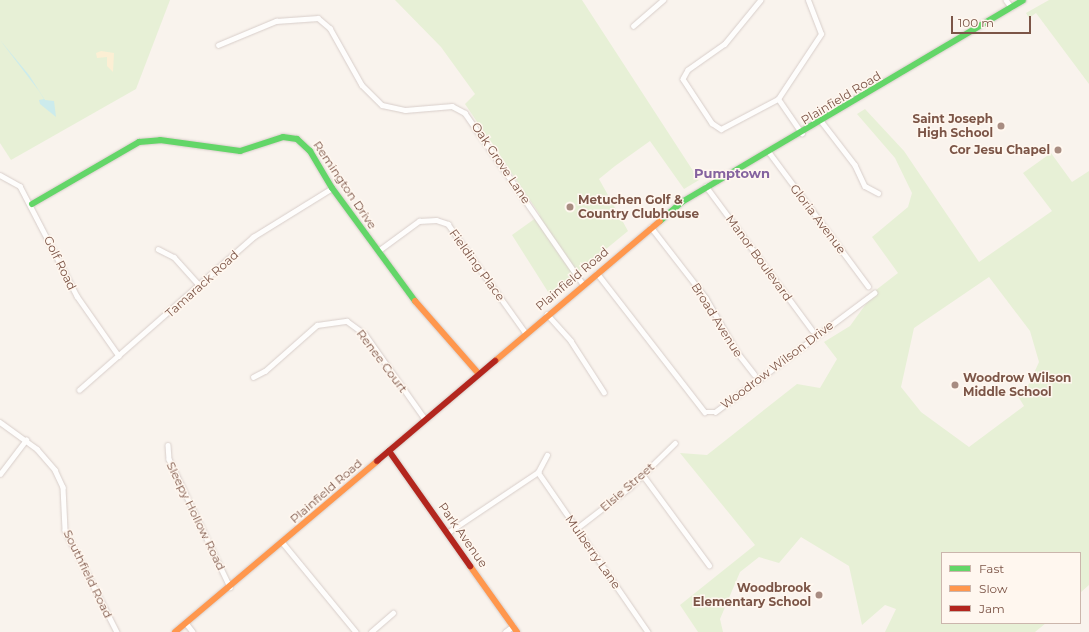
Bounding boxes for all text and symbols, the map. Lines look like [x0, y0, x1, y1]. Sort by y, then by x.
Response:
scale bar [953, 8, 1033, 34]
text: 100 m [958, 15, 994, 30]
street label: Plainfield Road [798, 68, 884, 128]
place label: Saint Joseph High School [913, 112, 993, 140]
street label: Oak Grove Lane [468, 120, 534, 206]
marker: Saint Joseph High School [996, 121, 1006, 131]
street label: Remington Drive [310, 138, 380, 232]
place label: Cor Jesu Chapel [949, 143, 1050, 157]
marker: Cor Jesu Chapel [1053, 145, 1063, 155]
district label: Pumptown [694, 165, 770, 181]
street label: Gloria Avenue [787, 181, 849, 257]
place label: Metuchen Golf & Country Clubhouse [578, 193, 699, 221]
marker: Metuchen Golf & Country Clubhouse [565, 202, 575, 212]
street label: Manor Boulevard [723, 212, 795, 304]
street label: Fielding Place [446, 226, 508, 304]
street label: Golf Road [41, 234, 79, 292]
street label: Plainfield Road [533, 244, 611, 314]
street label: Tamarack Road [163, 247, 241, 321]
street label: Broad Avenue [688, 280, 746, 360]
street label: Woodrow Wilson Drive [718, 318, 836, 412]
street label: Renee Court [354, 327, 410, 395]
place label: Woodrow Wilson Middle School [963, 371, 1071, 399]
marker: Woodrow Wilson Middle School [950, 380, 960, 390]
street label: Plainfield Road [287, 456, 365, 526]
street label: Sleepy Hollow Road [163, 459, 229, 573]
street label: Elsie Street [597, 460, 657, 514]
street label: Park Avenue [435, 500, 491, 570]
street label: Mulberry Lane [562, 512, 624, 592]
street label: Southfield Road [60, 528, 116, 620]
legend [941, 552, 1081, 624]
text: Fast [979, 561, 1004, 576]
place label: Woodbrook Elementary School [693, 581, 811, 609]
text: Slow [979, 581, 1008, 596]
marker: Woodbrook Elementary School [814, 590, 824, 600]
text: Jam [979, 601, 1005, 616]

